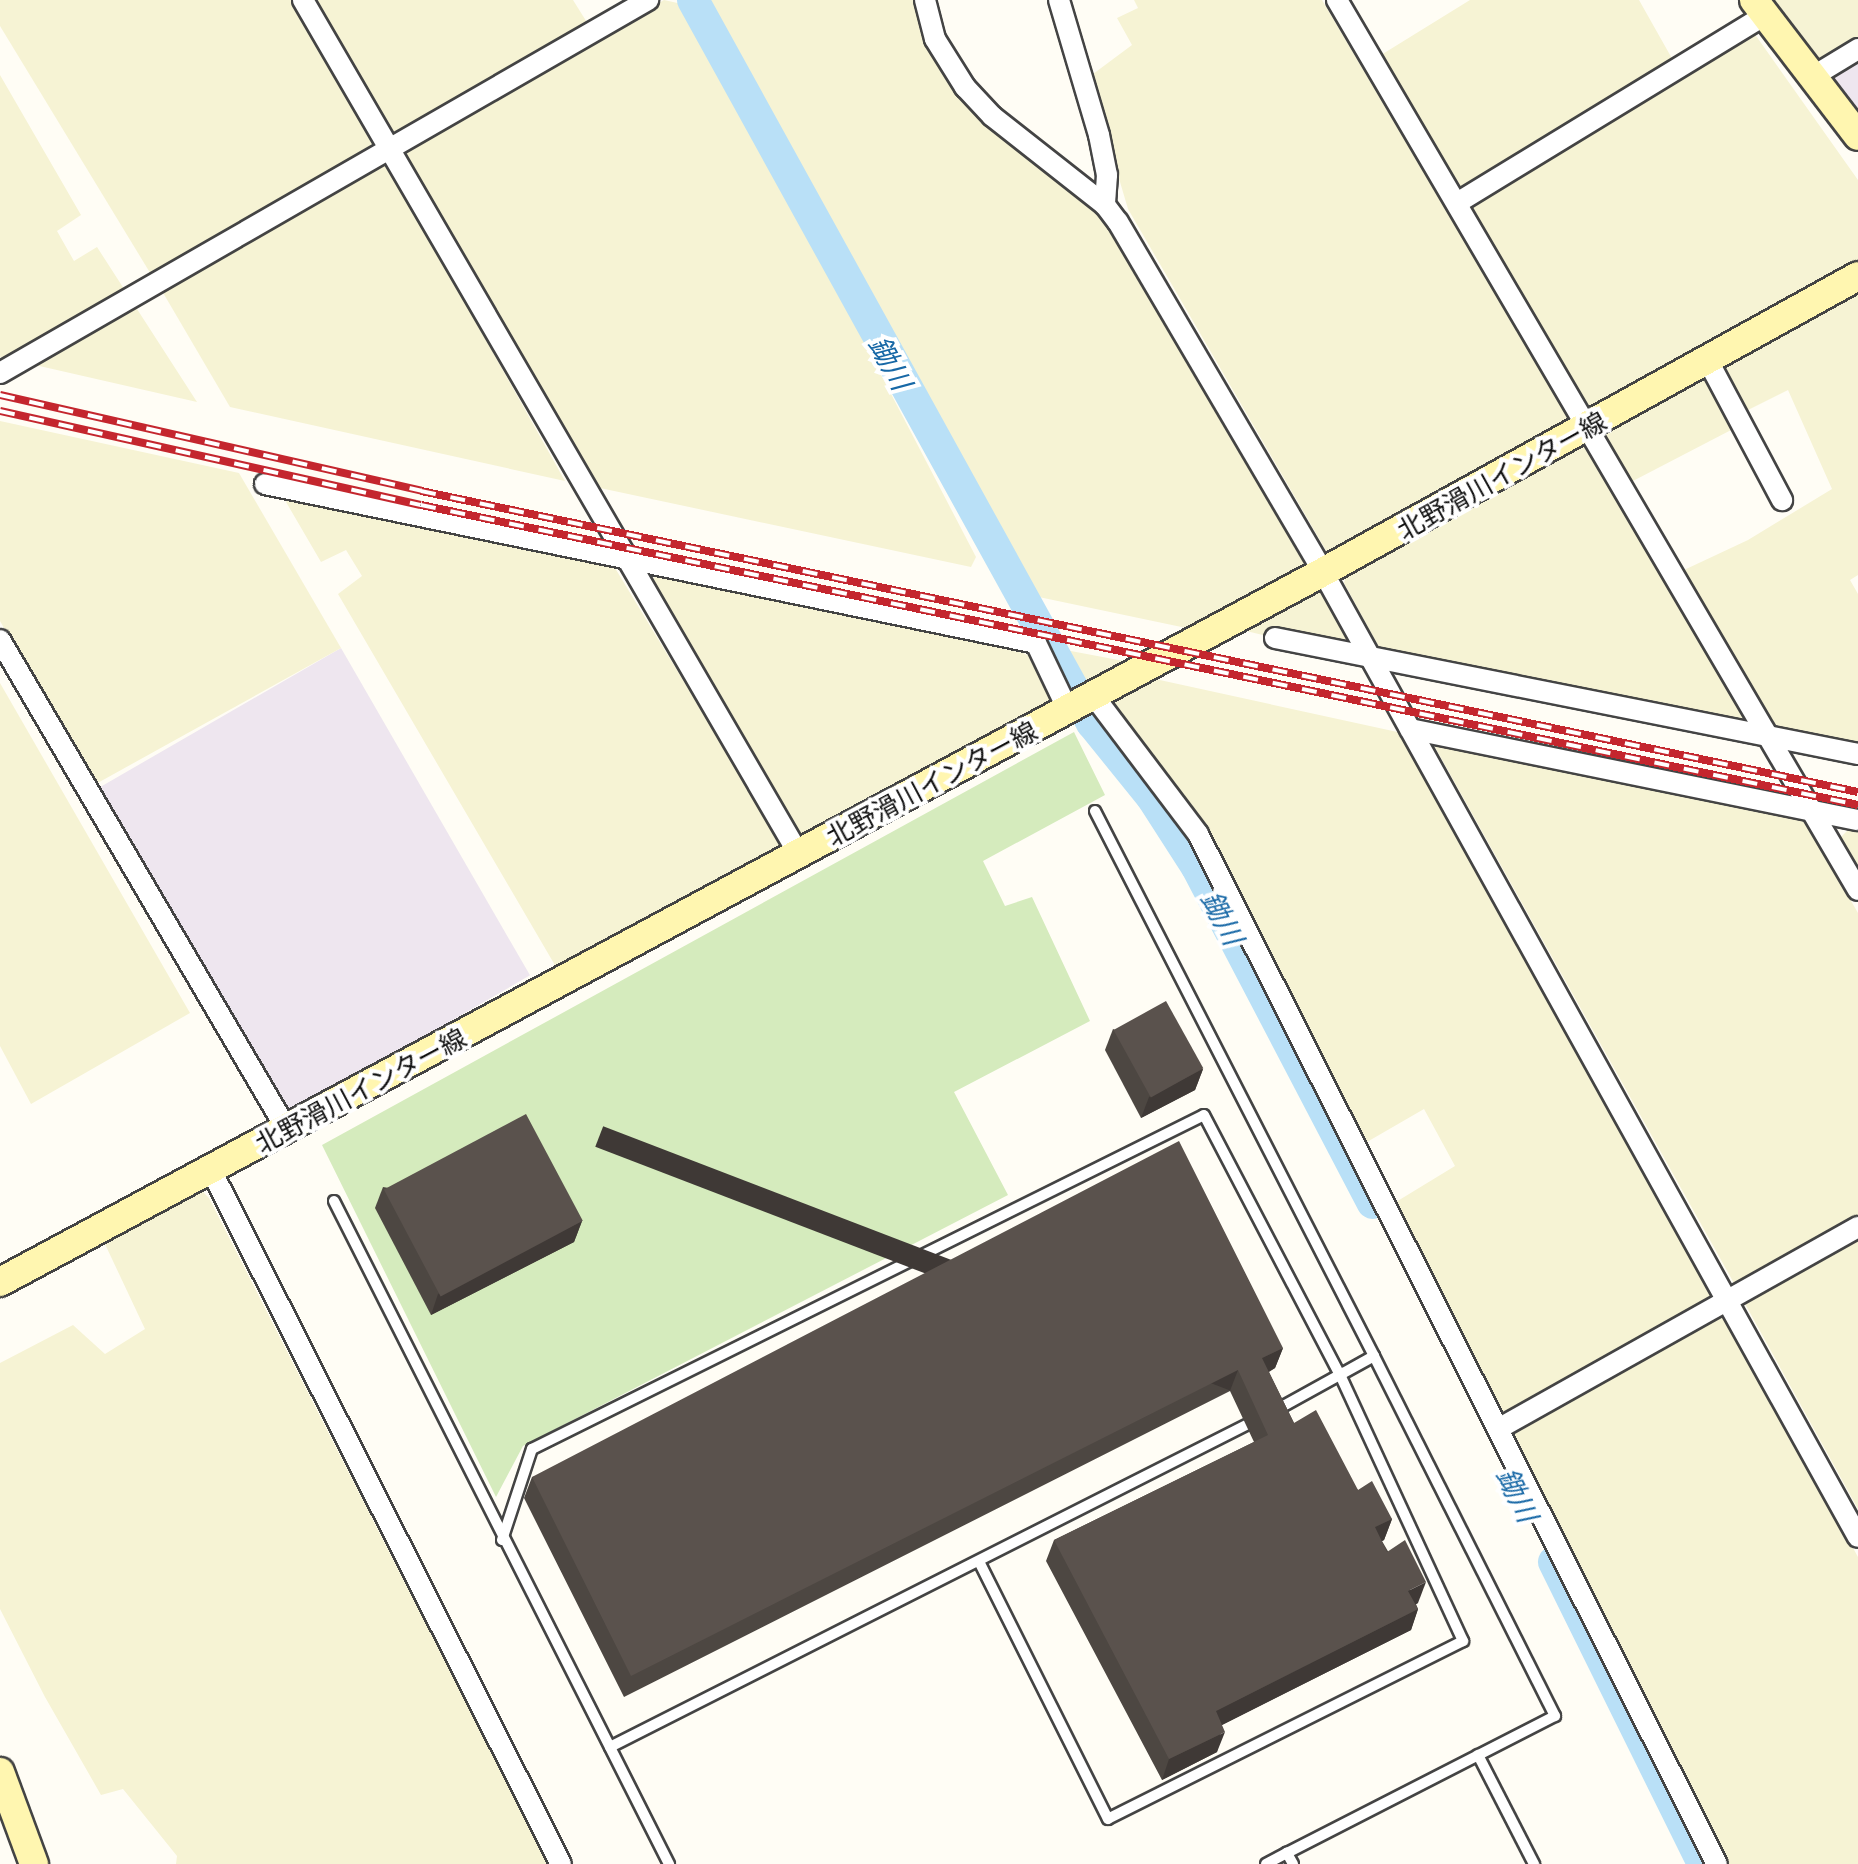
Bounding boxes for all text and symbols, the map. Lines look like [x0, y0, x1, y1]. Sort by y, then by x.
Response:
water label: 鋤川 [864, 329, 920, 395]
street label: 北野滑川インター線 [1391, 404, 1611, 544]
street label: 北野滑川インター線 [820, 713, 1042, 851]
water label: 鋤川 [1196, 884, 1252, 950]
street label: 北野滑川インター線 [249, 1020, 471, 1158]
water label: 鋤川 [1492, 1461, 1546, 1527]

